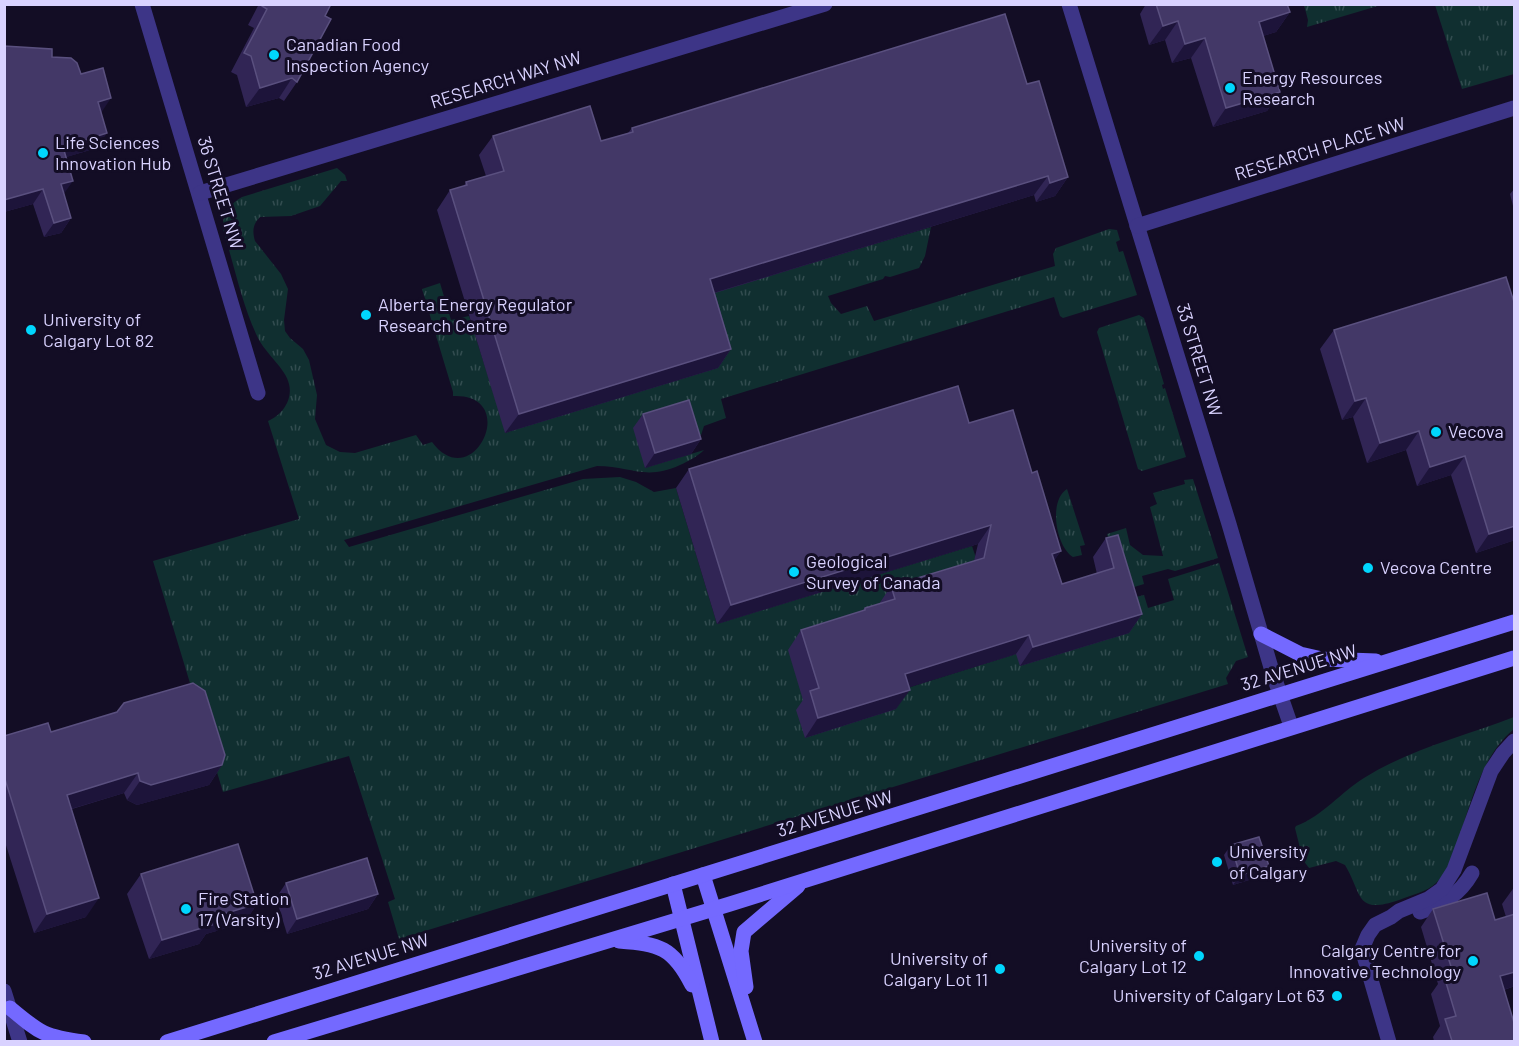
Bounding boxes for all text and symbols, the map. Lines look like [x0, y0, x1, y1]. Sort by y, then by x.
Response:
place label: Canadian Food Inspection Agency [286, 33, 429, 76]
street label: RESEARCH WAY NW [427, 46, 584, 113]
marker: Canadian Food Inspection Agency [267, 48, 281, 62]
place label: Energy Resources Research [1242, 66, 1382, 109]
marker: Energy Resources Research [1223, 81, 1237, 95]
street label: RESEARCH PLACE NW [1232, 112, 1408, 184]
place label: Life Sciences Innovation Hub [55, 131, 171, 174]
street label: 36 STREET NW [193, 133, 249, 252]
marker: Life Sciences Innovation Hub [36, 146, 50, 160]
place label: Alberta Energy Regulator Research Centre [378, 293, 573, 336]
street label: 33 STREET NW [1172, 300, 1228, 419]
place label: University of Calgary Lot 82 [43, 308, 154, 351]
marker: Alberta Energy Regulator Research Centre [359, 308, 373, 322]
marker: University of Calgary Lot 82 [24, 323, 38, 337]
place label: Vecova [1448, 420, 1504, 442]
marker: Vecova [1429, 425, 1443, 439]
place label: Geological Survey of Canada [806, 550, 940, 593]
place label: Vecova Centre [1380, 556, 1492, 578]
marker: Vecova Centre [1361, 561, 1375, 575]
marker: Geological Survey of Canada [787, 565, 801, 579]
street label: 32 AVENUE NW [1238, 639, 1360, 695]
street label: 32 AVENUE NW [774, 785, 896, 841]
place label: University of Calgary [1229, 840, 1307, 883]
marker: University of Calgary [1210, 855, 1224, 869]
place label: Fire Station 17 (Varsity) [198, 887, 289, 930]
marker: Fire Station 17 (Varsity) [179, 902, 193, 916]
street label: 32 AVENUE NW [310, 928, 432, 984]
place label: University of Calgary Lot 12 [1079, 934, 1187, 977]
place label: Calgary Centre for Innovative Technology [1289, 939, 1461, 982]
place label: University of Calgary Lot 11 [883, 947, 988, 990]
marker: University of Calgary Lot 12 [1192, 949, 1206, 963]
marker: Calgary Centre for Innovative Technology [1466, 954, 1480, 968]
marker: University of Calgary Lot 11 [993, 962, 1007, 976]
place label: University of Calgary Lot 63 [1113, 984, 1325, 1006]
marker: University of Calgary Lot 63 [1330, 989, 1344, 1003]

